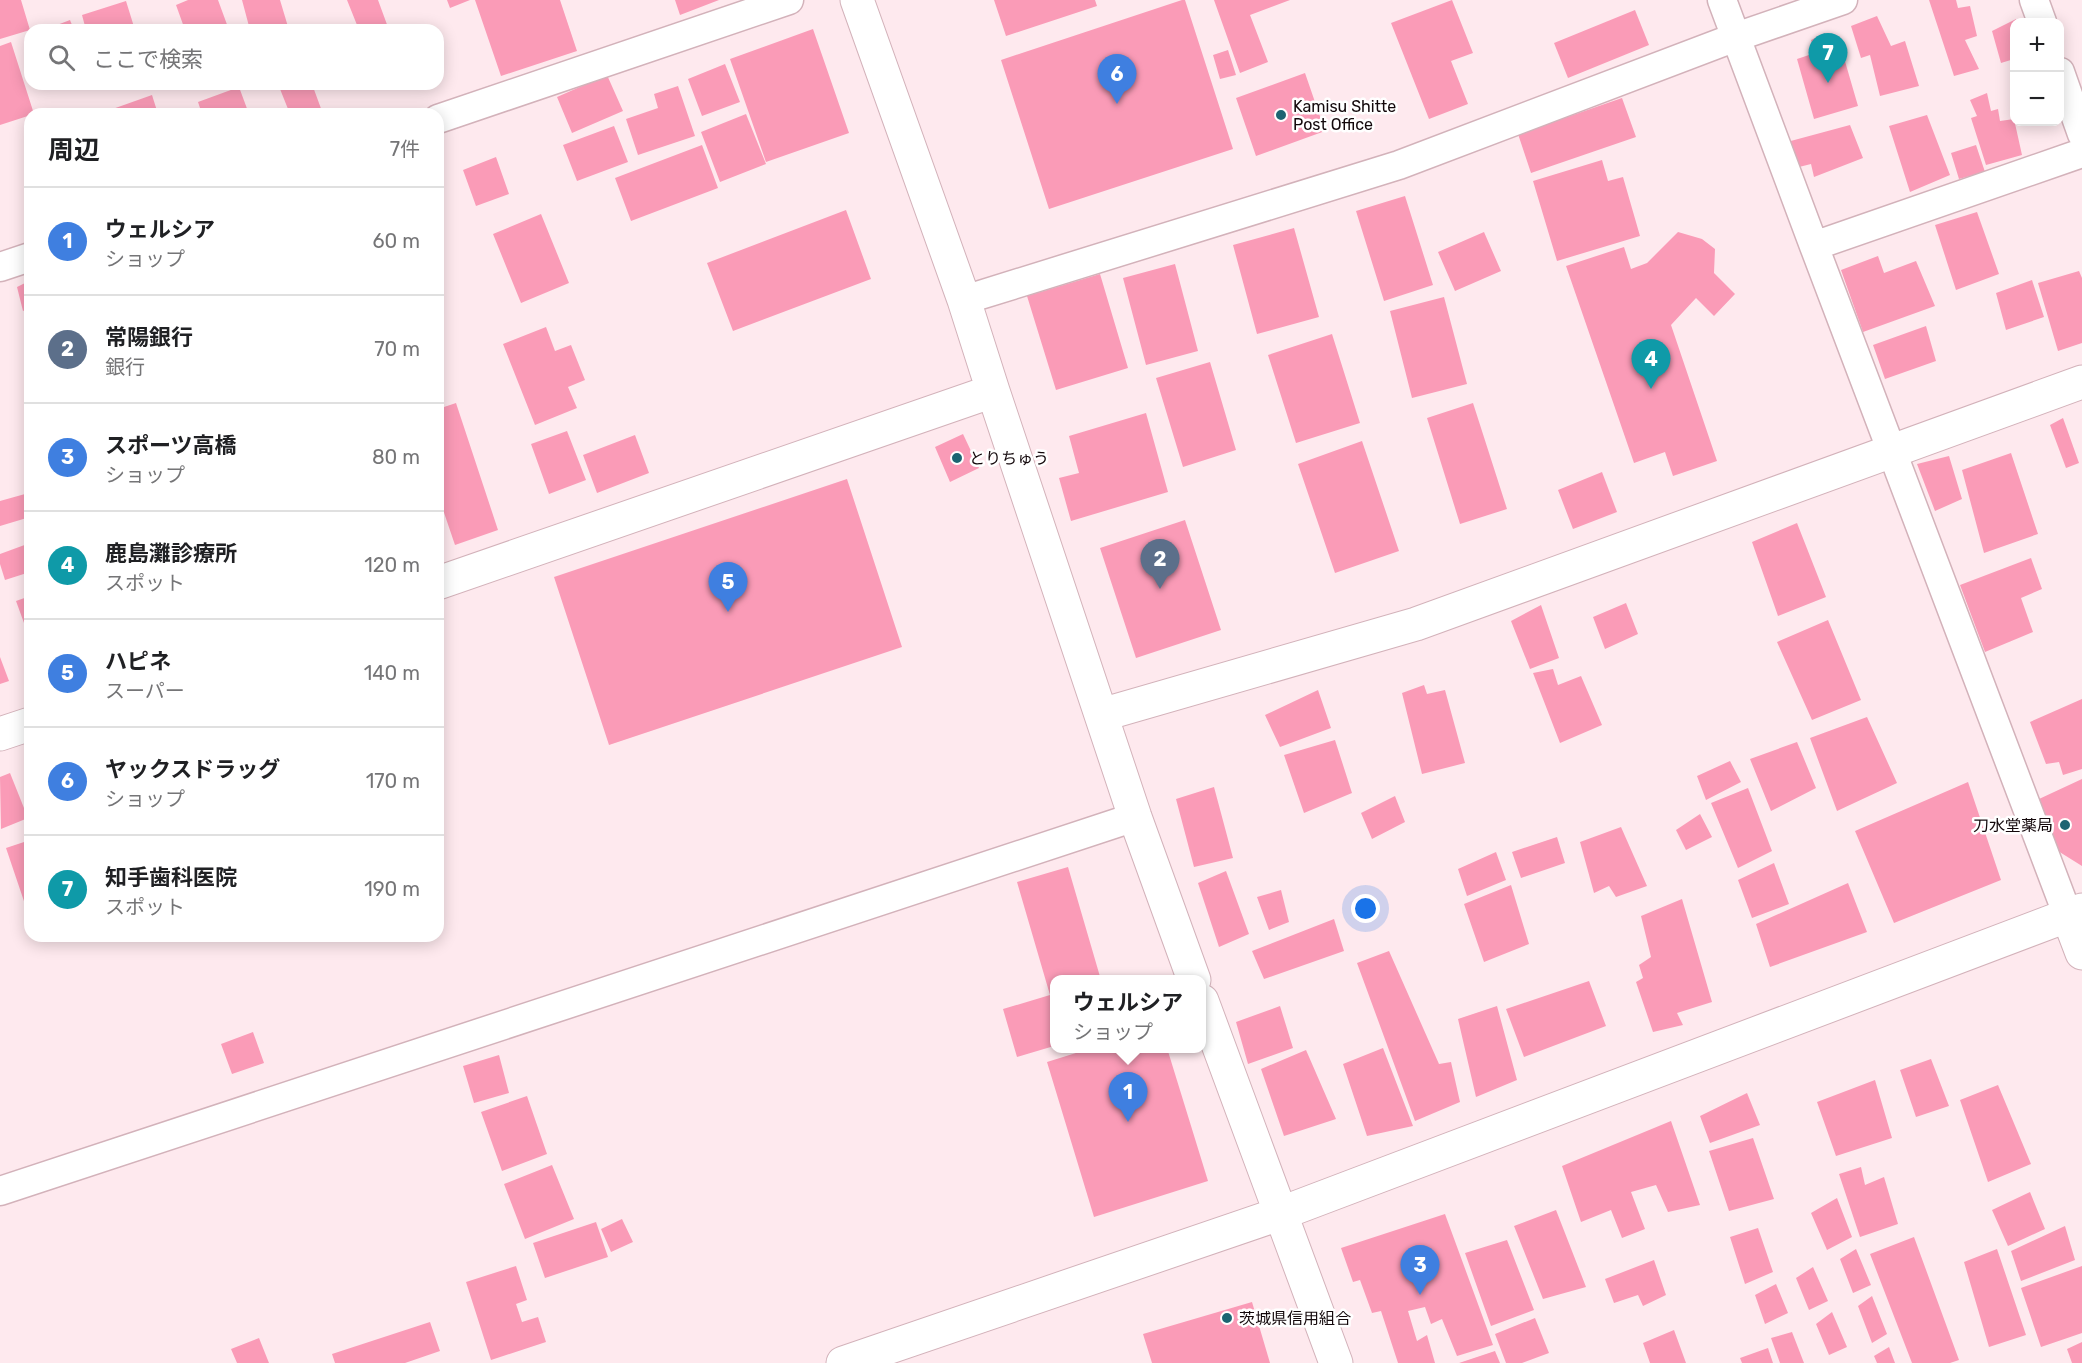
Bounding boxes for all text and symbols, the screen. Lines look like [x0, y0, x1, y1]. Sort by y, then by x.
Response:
map controls [2010, 18, 2064, 126]
button: + [2010, 18, 2064, 72]
search box [24, 24, 444, 90]
pin: 7 [1808, 34, 1848, 83]
icon: search [45, 41, 78, 74]
text: ここで検索 [93, 46, 203, 73]
pin: 6 [1098, 54, 1136, 104]
button: − [2010, 72, 2064, 126]
place label: Kamisu Shitte Post Office [1293, 97, 1396, 134]
marker: Kamisu Shitte Post Office [1274, 108, 1288, 122]
text: 周辺 [48, 135, 100, 166]
text: 7件 [390, 137, 420, 161]
text: ウェルシア [105, 216, 215, 243]
text: 1 [63, 229, 72, 253]
text: 60 m [373, 229, 420, 253]
text: ショップ [105, 247, 185, 271]
text: 常陽銀行 [105, 324, 193, 351]
text: 2 [61, 337, 74, 361]
text: 70 m [374, 337, 420, 361]
pin: 4 [1632, 340, 1670, 389]
text: 銀行 [105, 355, 145, 379]
text: スポーツ高橋 [105, 432, 237, 459]
text: 3 [61, 445, 74, 469]
text: 80 m [372, 445, 420, 469]
place label: とりちゅう [969, 449, 1049, 468]
marker: とりちゅう [950, 451, 964, 465]
text: ショップ [105, 463, 185, 487]
text: 鹿島灘診療所 [105, 540, 237, 567]
pin: 2 [1140, 540, 1180, 589]
text: 4 [61, 553, 74, 577]
text: 120 m [364, 553, 420, 577]
pin: 5 [708, 562, 748, 612]
text: スポット [105, 571, 185, 595]
text: ハピネ [105, 648, 171, 675]
text: 5 [61, 661, 74, 685]
text: 140 m [364, 661, 420, 685]
text: スーパー [105, 679, 185, 703]
text: ヤックスドラッグ [105, 756, 280, 783]
text: 6 [61, 769, 74, 793]
text: 170 m [366, 769, 420, 793]
text: ショップ [105, 787, 185, 811]
place label: 刀水堂薬局 [1973, 816, 2053, 835]
marker: 刀水堂薬局 [2058, 818, 2072, 832]
text: 知手歯科医院 [105, 864, 237, 891]
text: 7 [62, 877, 73, 901]
text: 190 m [364, 877, 420, 901]
your location [1351, 894, 1380, 923]
text: スポット [105, 895, 185, 919]
popup [1050, 975, 1206, 1053]
text: ウェルシア [1073, 989, 1183, 1016]
text: ショップ [1073, 1020, 1153, 1044]
pin: 1 [1108, 1072, 1148, 1122]
pin: 3 [1400, 1246, 1440, 1295]
place label: 茨城県信用組合 [1239, 1309, 1351, 1328]
marker: 茨城県信用組合 [1220, 1311, 1234, 1325]

